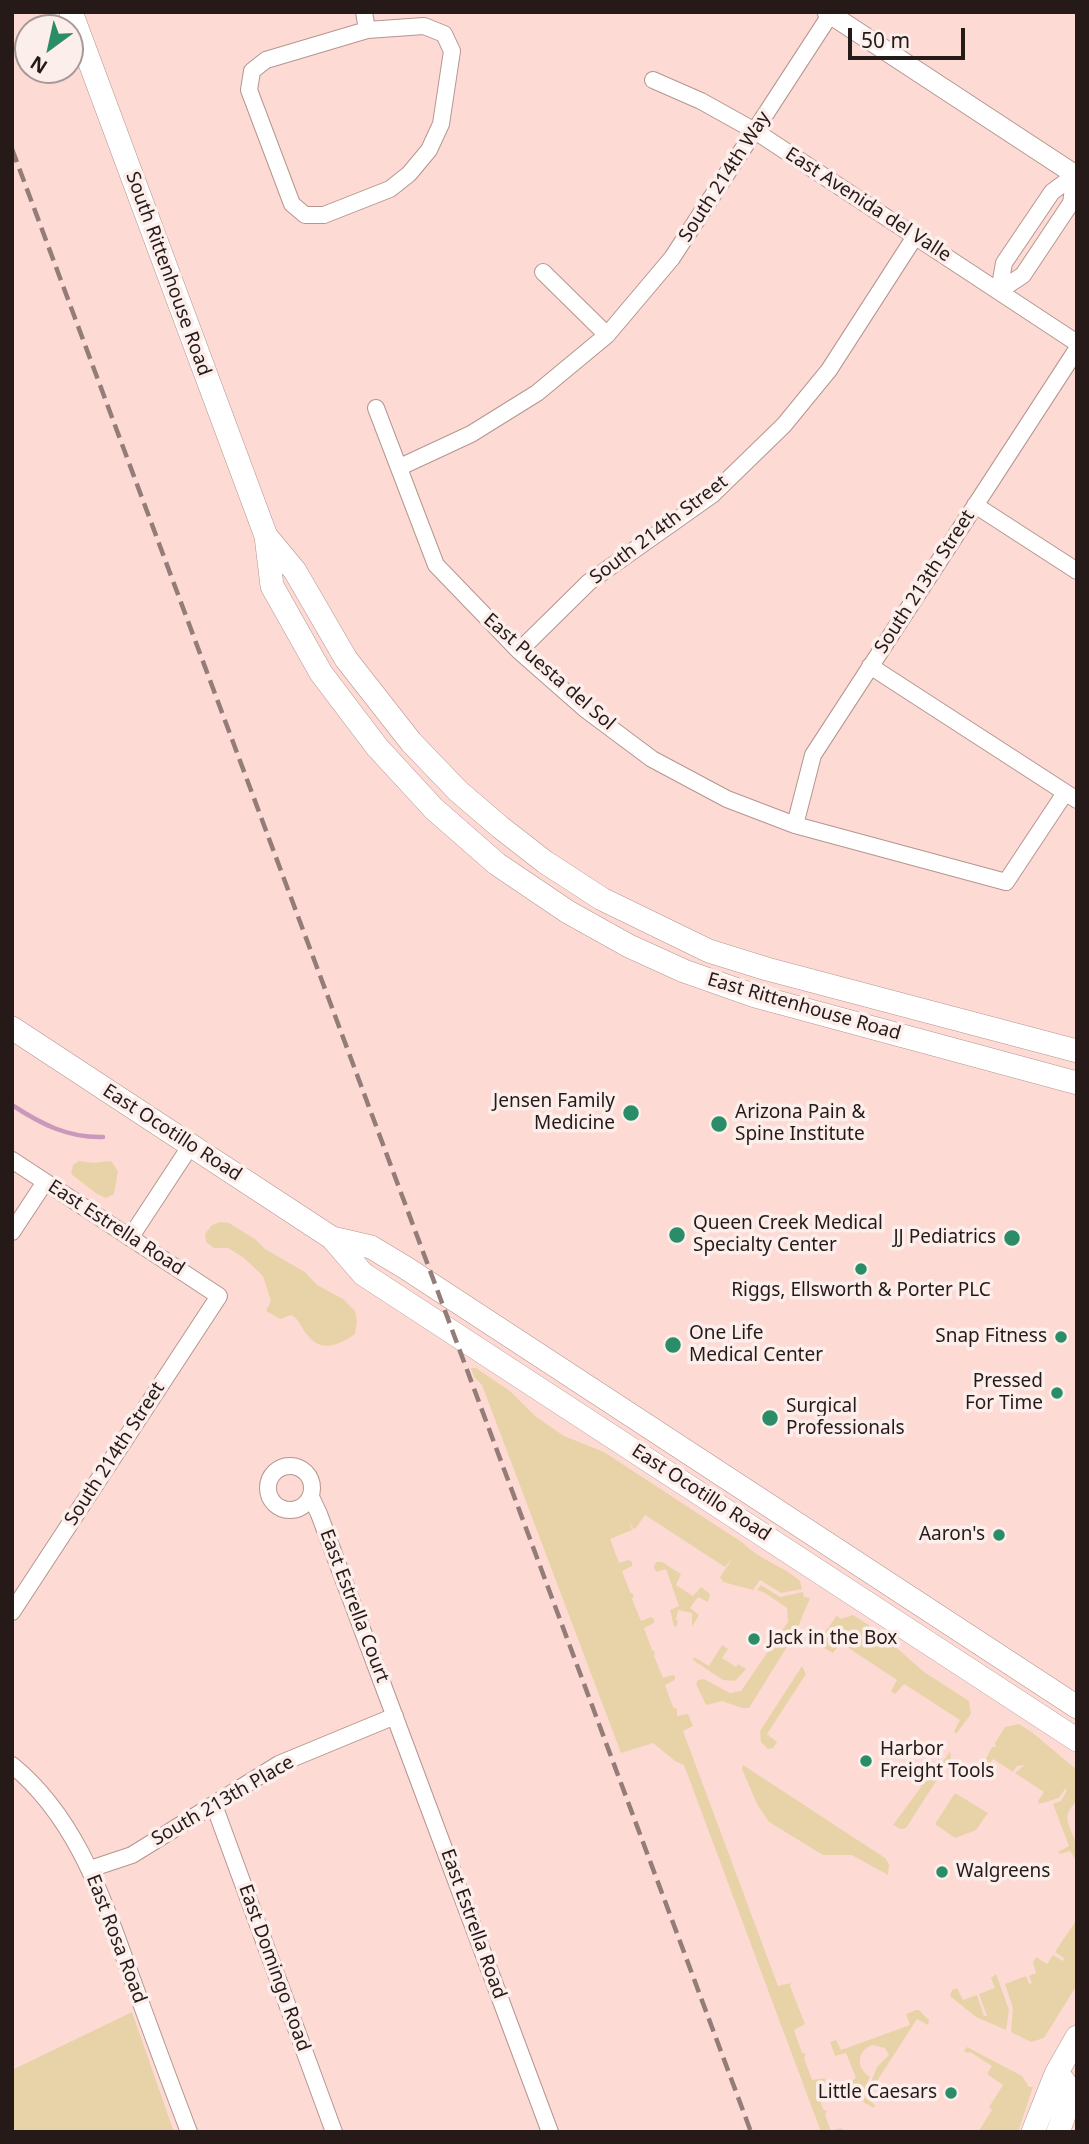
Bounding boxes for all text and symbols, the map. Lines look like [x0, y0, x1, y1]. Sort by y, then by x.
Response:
north arrow [14, 14, 84, 84]
scale bar [851, 14, 968, 58]
text: 50 m [861, 26, 910, 54]
text: N [25, 50, 52, 80]
street label: South 214th Way [674, 107, 776, 247]
street label: East Avenida del Valle [781, 143, 955, 267]
street label: South Rittenhouse Road [120, 169, 216, 379]
street label: South 214th Street [586, 471, 732, 589]
street label: South 213th Street [870, 506, 980, 658]
street label: East Puesta del Sol [479, 609, 619, 735]
street label: East Rittenhouse Road [705, 968, 903, 1046]
street label: East Ocotillo Road [98, 1080, 246, 1186]
place label: Jensen Family Medicine [493, 1091, 615, 1135]
place label: Arizona Pain & Spine Institute [735, 1102, 865, 1146]
marker: Jensen Family Medicine [621, 1103, 641, 1123]
marker: Arizona Pain & Spine Institute [709, 1114, 729, 1134]
street label: East Estrella Road [44, 1175, 188, 1281]
place label: Queen Creek Medical Specialty Center [693, 1213, 883, 1257]
marker: Queen Creek Medical Specialty Center [667, 1225, 687, 1245]
place label: JJ Pediatrics [893, 1227, 996, 1249]
marker: JJ Pediatrics [1002, 1228, 1022, 1248]
marker: Riggs, Ellsworth & Porter PLC [853, 1261, 869, 1277]
place label: Riggs, Ellsworth & Porter PLC [731, 1280, 991, 1302]
place label: One Life Medical Center [689, 1323, 823, 1367]
place label: Snap Fitness [935, 1326, 1047, 1348]
marker: Snap Fitness [1053, 1329, 1069, 1345]
marker: One Life Medical Center [663, 1335, 683, 1355]
place label: Pressed For Time [965, 1371, 1043, 1415]
street label: South 214th Street [60, 1378, 170, 1530]
marker: Pressed For Time [1049, 1385, 1065, 1401]
place label: Surgical Professionals [786, 1396, 905, 1440]
marker: Surgical Professionals [760, 1408, 780, 1428]
street label: East Ocotillo Road [627, 1440, 775, 1546]
place label: Aaron's [919, 1524, 985, 1546]
street label: East Estrella Court [314, 1526, 394, 1686]
marker: Aaron's [991, 1527, 1007, 1543]
place label: Jack in the Box [768, 1628, 897, 1650]
marker: Jack in the Box [746, 1631, 762, 1647]
place label: Harbor Freight Tools [880, 1739, 994, 1783]
street label: South 213th Place [148, 1751, 298, 1851]
marker: Harbor Freight Tools [858, 1753, 874, 1769]
street label: East Estrella Road [435, 1846, 511, 2002]
place label: Walgreens [956, 1861, 1050, 1883]
marker: Walgreens [934, 1864, 950, 1880]
street label: East Rosa Road [81, 1872, 151, 2006]
street label: East Domingo Road [233, 1882, 315, 2054]
place label: Little Caesars [818, 2082, 937, 2104]
marker: Little Caesars [943, 2085, 959, 2101]

